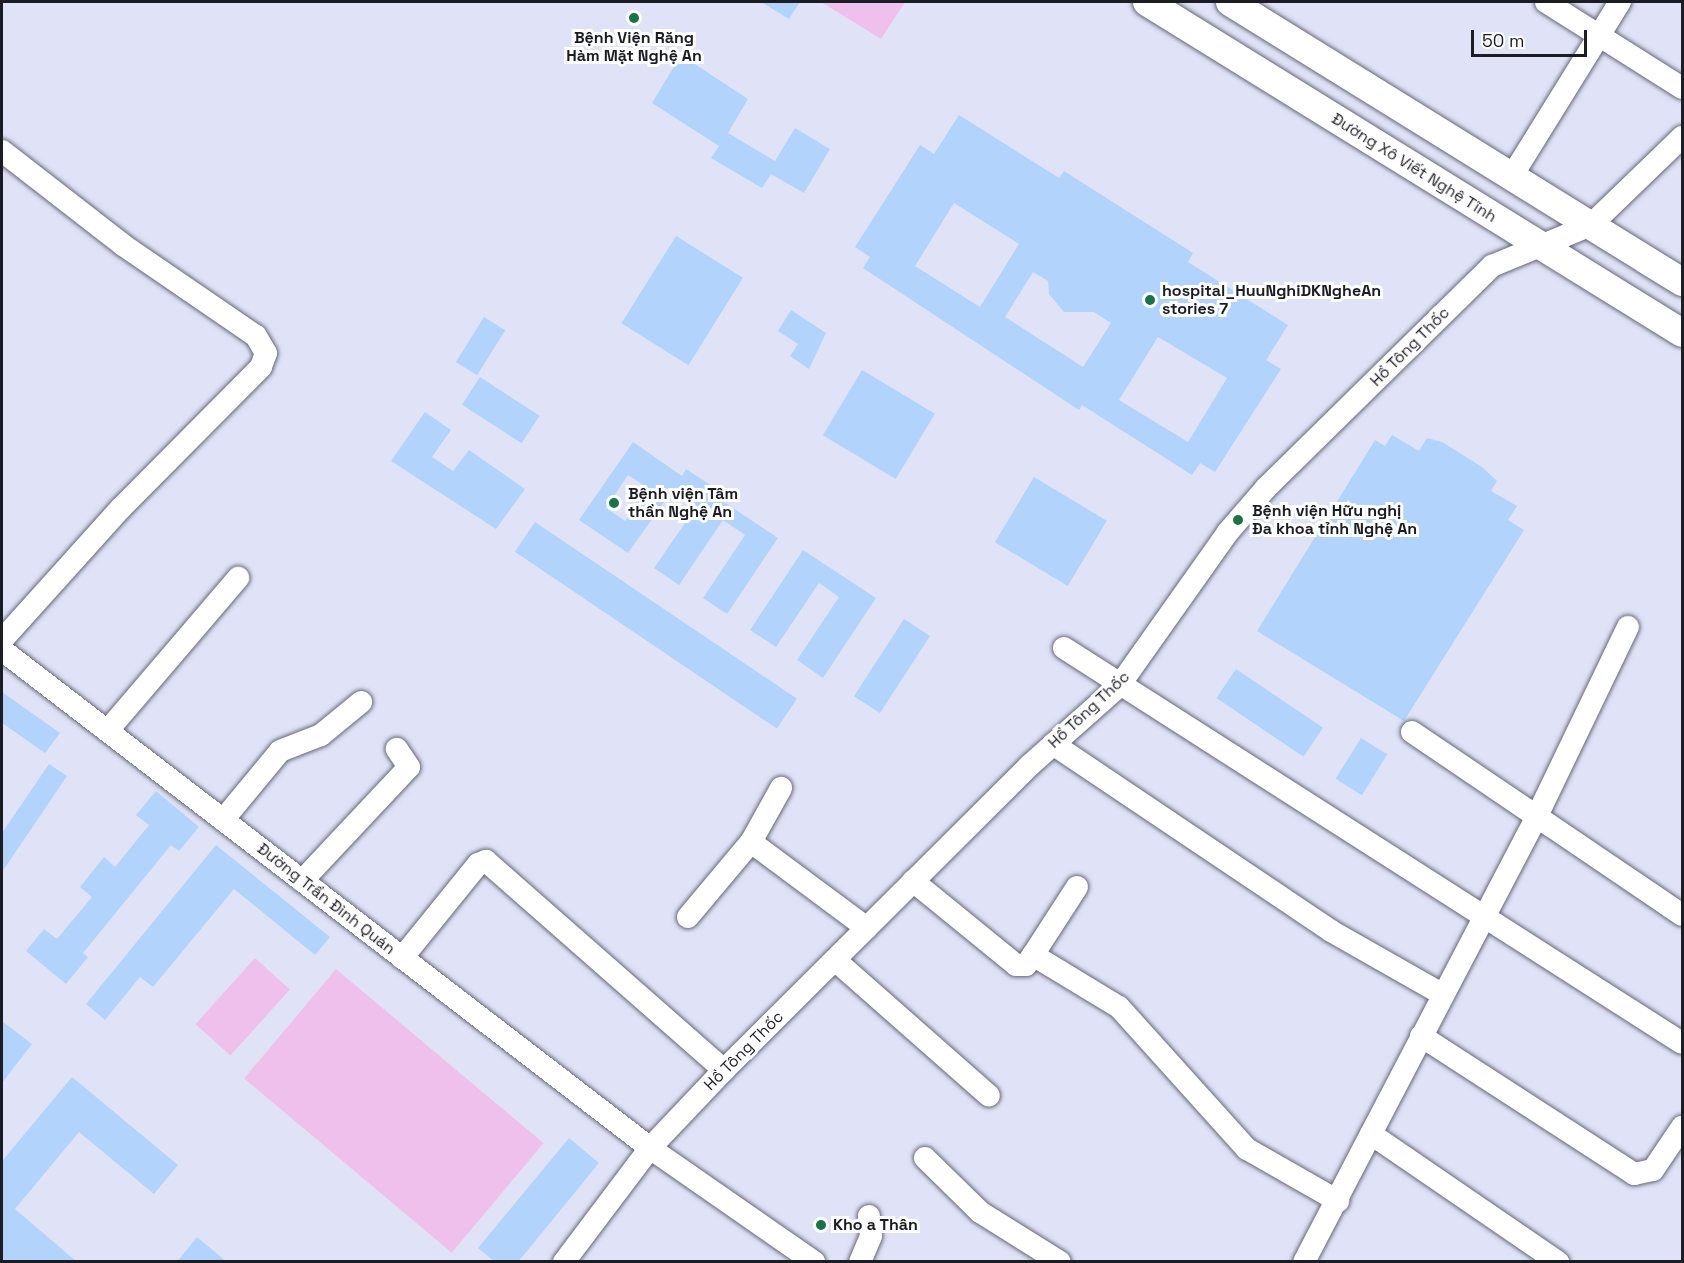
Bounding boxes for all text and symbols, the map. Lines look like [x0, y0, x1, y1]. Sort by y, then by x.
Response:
marker: Bệnh Viện Răng Hàm Mặt Nghệ An [625, 9, 643, 27]
scale bar [1474, 18, 1590, 56]
place label: Bệnh Viện Răng Hàm Mặt Nghệ An [566, 28, 702, 66]
text: 50 m [1482, 29, 1524, 52]
street label: Đường Xô Viết Nghệ Tĩnh [1328, 109, 1500, 227]
place label: hospital_HuuNghiDKNgheAn stories 7 [1162, 281, 1381, 319]
marker: hospital_HuuNghiDKNgheAn stories 7 [1143, 293, 1157, 307]
street label: Hồ Tông Thốc [1366, 303, 1454, 391]
place label: Bệnh viện Tâm thần Nghệ An [628, 484, 739, 522]
marker: Bệnh viện Tâm thần Nghệ An [605, 494, 623, 512]
place label: Bệnh viện Hữu nghị Đa khoa tỉnh Nghệ An [1252, 501, 1417, 539]
marker: Bệnh viện Hữu nghị Đa khoa tỉnh Nghệ An [1229, 511, 1247, 529]
street label: Hồ Tông Thốc [1044, 667, 1134, 753]
street label: Đường Trần Đình Quán [253, 839, 399, 959]
street label: Hồ Tông Thốc [700, 1007, 788, 1095]
place label: Kho a Thân [833, 1215, 918, 1235]
marker: Kho a Thân [814, 1218, 828, 1232]

